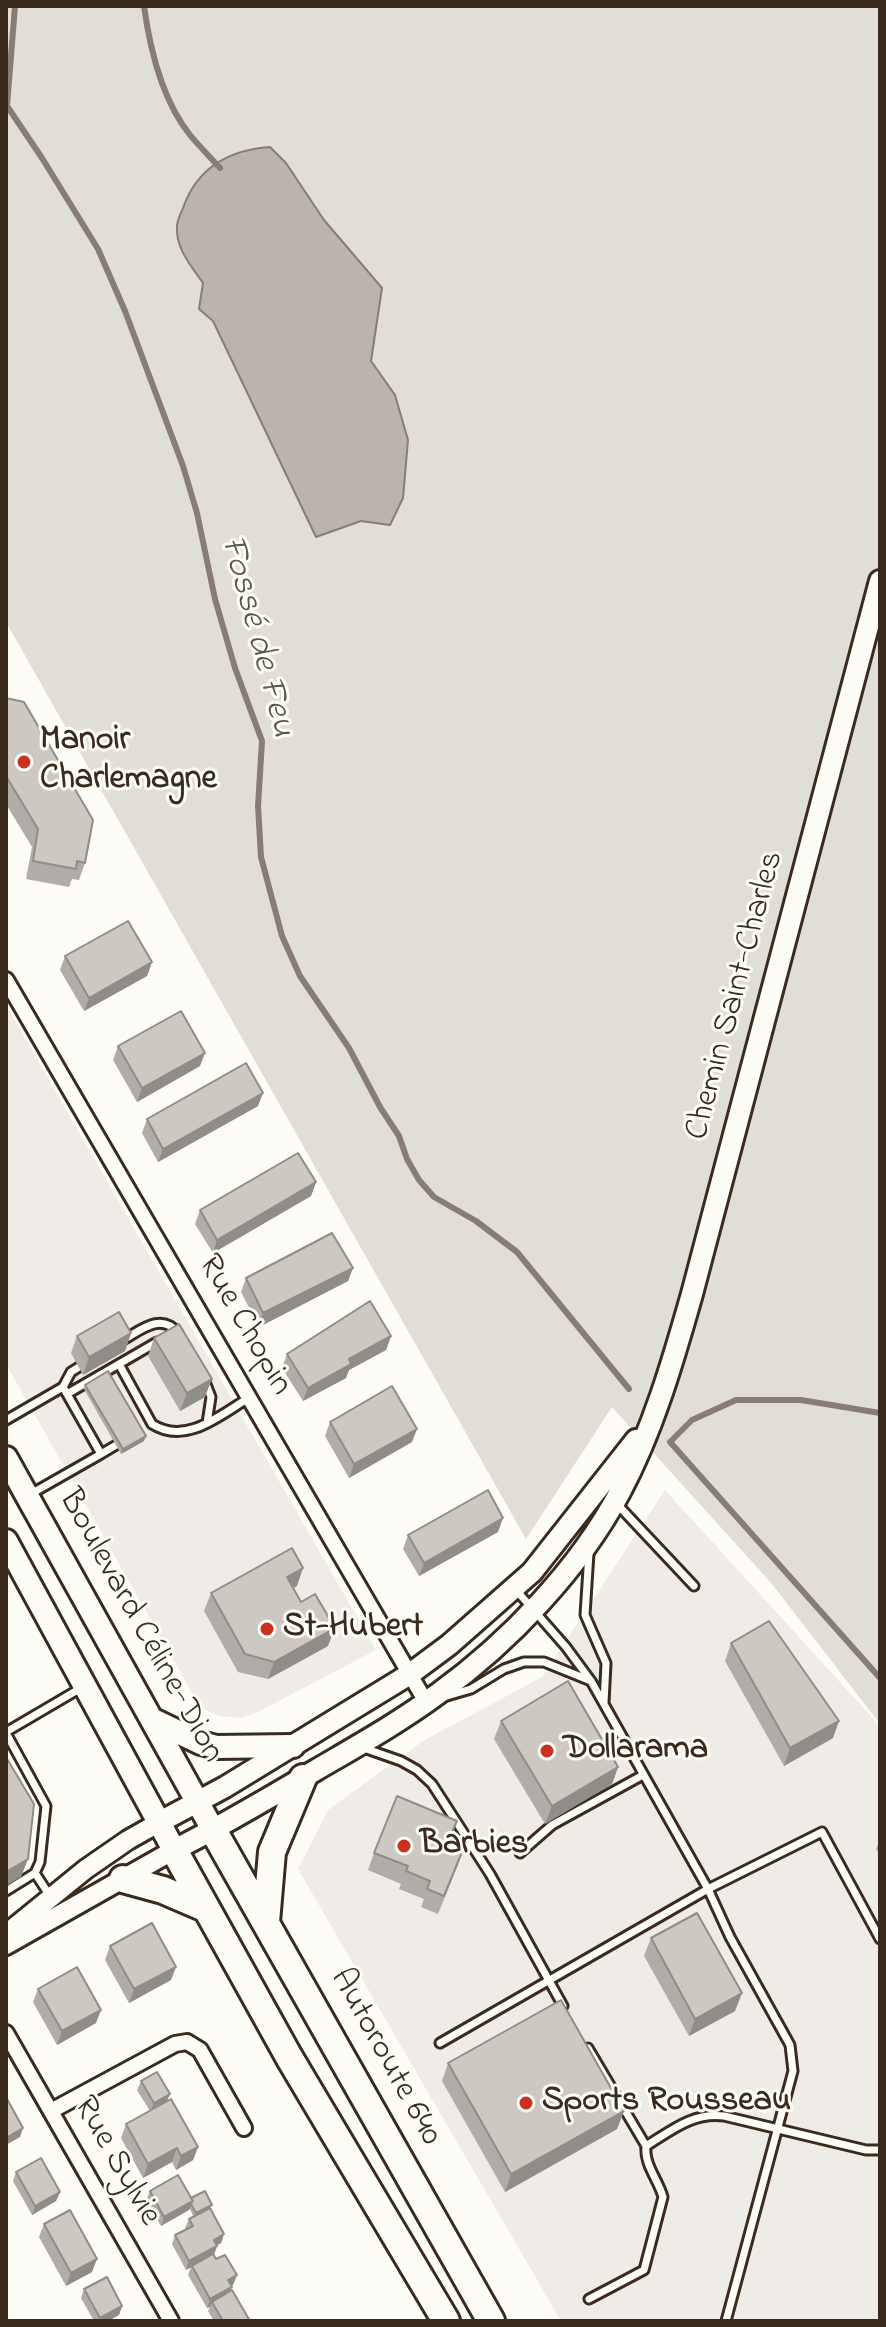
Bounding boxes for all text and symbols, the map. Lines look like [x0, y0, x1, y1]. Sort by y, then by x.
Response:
water label: Fossé de Feu [207, 532, 303, 742]
place label: Manoir Charlemagne [40, 722, 217, 802]
marker: Manoir Charlemagne [15, 753, 33, 771]
street label: Chemin Saint-Charles [679, 847, 795, 1145]
street label: Rue Chopin [186, 1248, 300, 1404]
street label: Boulevard Céline-Dion [47, 1483, 231, 1771]
place label: St-Hubert [283, 1609, 423, 1649]
marker: St-Hubert [258, 1620, 276, 1638]
place label: Dollarama [563, 1731, 708, 1771]
marker: Dollarama [538, 1742, 556, 1760]
place label: Barbies [420, 1826, 528, 1866]
marker: Barbies [395, 1837, 413, 1855]
street label: Autoroute 640 [319, 1962, 449, 2154]
place label: Sports Rousseau [542, 2083, 791, 2123]
street label: Rue Sylvie [62, 2090, 168, 2234]
marker: Sports Rousseau [517, 2094, 535, 2112]

